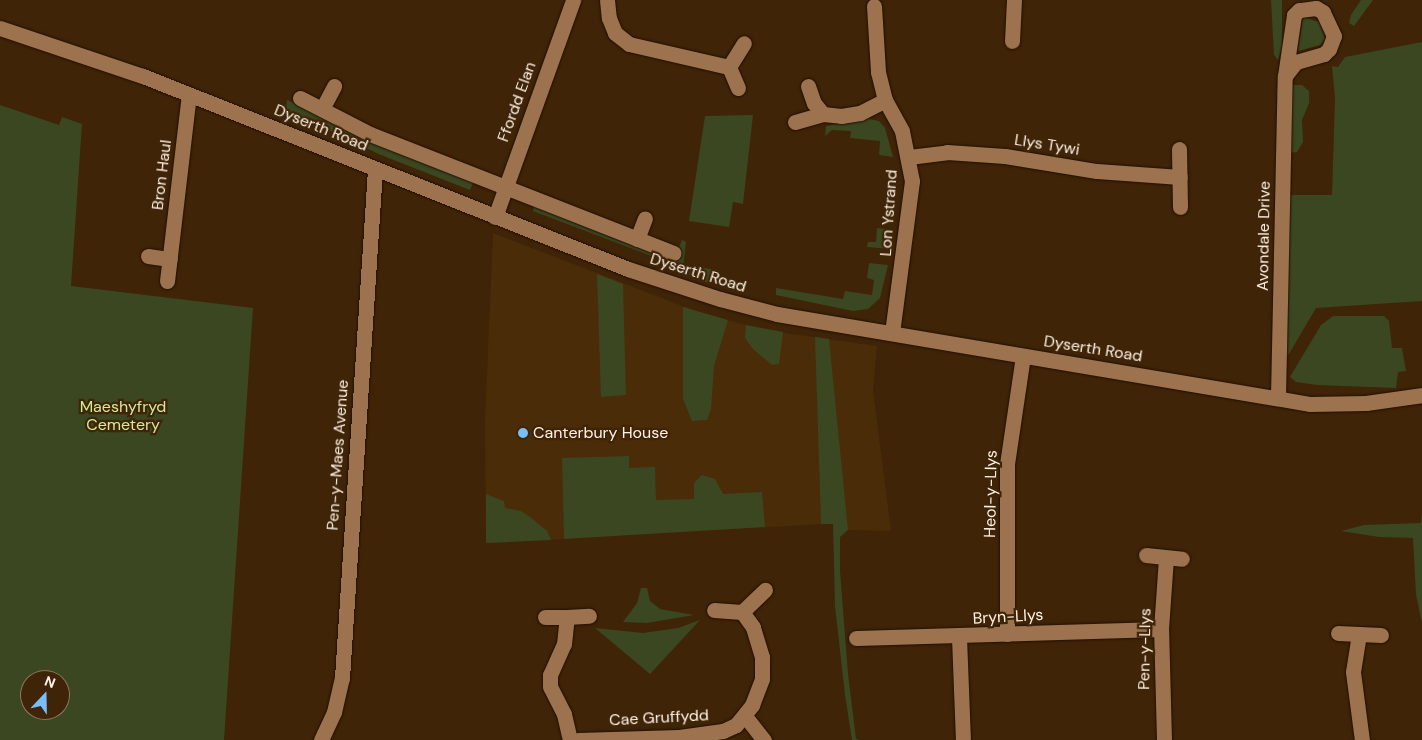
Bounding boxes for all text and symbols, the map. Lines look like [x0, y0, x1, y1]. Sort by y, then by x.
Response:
street label: Ffordd Elan [494, 59, 540, 145]
street label: Dyserth Road [271, 100, 371, 156]
street label: Llys Tywi [1013, 130, 1081, 160]
street label: Bron Haul [148, 139, 176, 211]
street label: Lon Ystrand [876, 169, 902, 257]
street label: Avondale Drive [1253, 181, 1275, 291]
street label: Dyserth Road [648, 249, 748, 297]
street label: Dyserth Road [1042, 332, 1144, 366]
street label: Pen-y-Maes Avenue [323, 379, 353, 531]
park label: Maeshyfryd Cemetery [80, 397, 166, 435]
place label: Canterbury House [533, 423, 668, 443]
marker: Canterbury House [517, 427, 529, 439]
street label: Heol-y-Llys [981, 450, 1001, 538]
street label: Bryn-Llys [972, 606, 1044, 628]
street label: Pen-y-Llys [1135, 608, 1155, 690]
north arrow [20, 670, 70, 720]
text: N [42, 672, 58, 692]
street label: Cae Gruffydd [609, 706, 709, 730]

